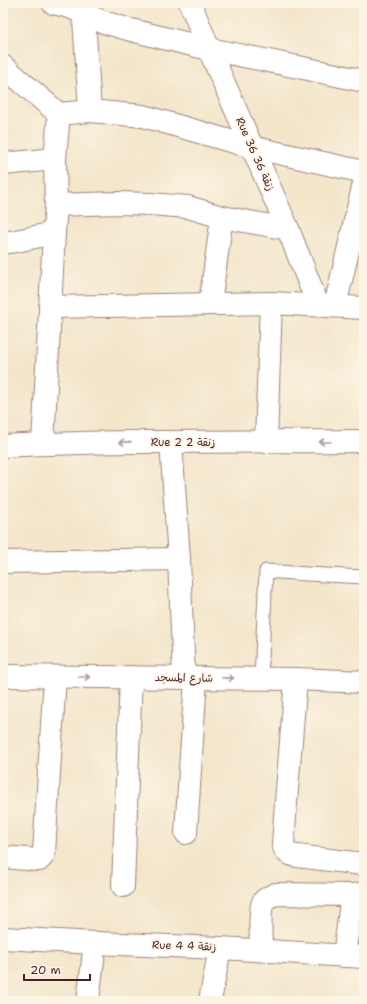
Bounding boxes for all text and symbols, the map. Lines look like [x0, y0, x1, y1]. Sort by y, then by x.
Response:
street label: Rue 36 زنقة 36 [232, 115, 278, 193]
street label: Rue 2 زنقة 2 [151, 435, 215, 450]
one-way arrow [319, 438, 332, 445]
one-way arrow [119, 439, 132, 446]
street label: شارع المسجد [155, 670, 213, 687]
one-way arrow [77, 673, 90, 681]
one-way arrow [221, 674, 234, 682]
street label: Rue 4 زنقة 4 [151, 937, 217, 955]
scale bar [24, 956, 90, 982]
text: 20 m [30, 962, 61, 978]

